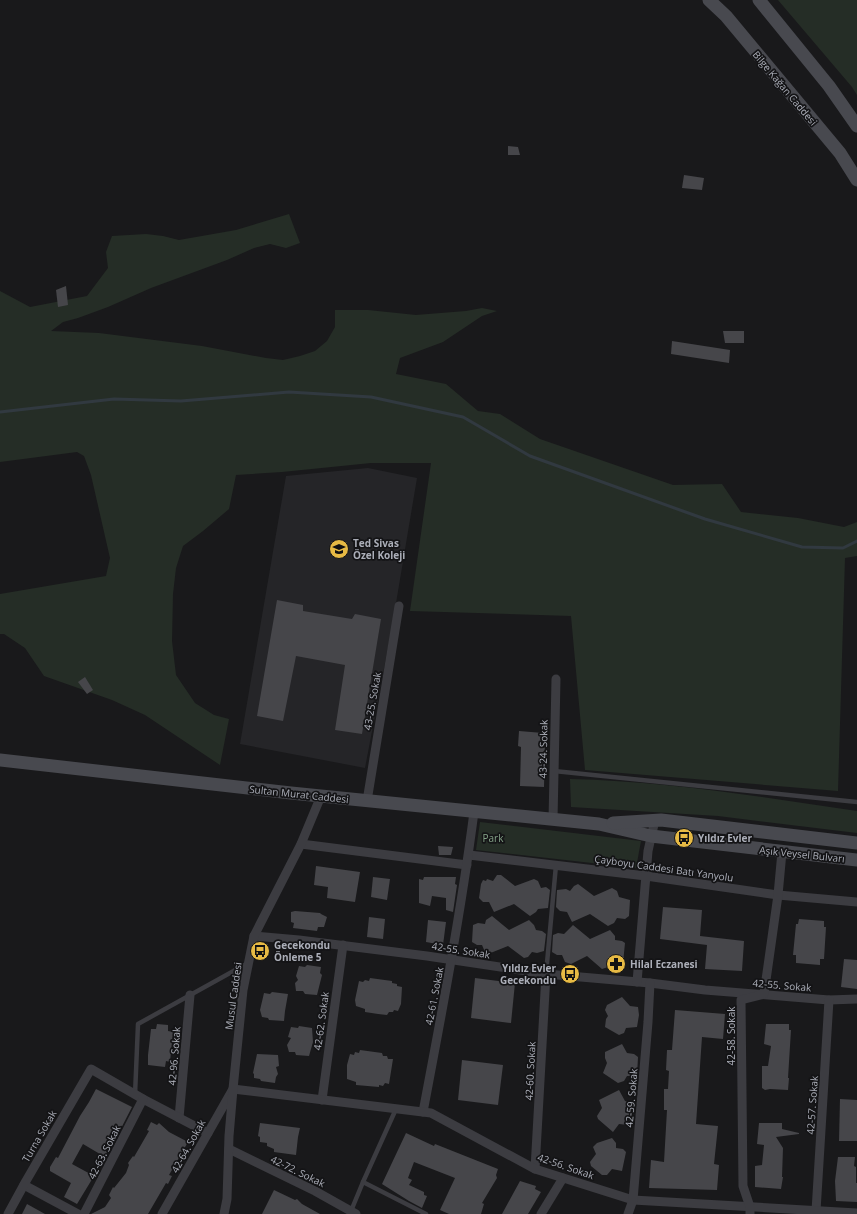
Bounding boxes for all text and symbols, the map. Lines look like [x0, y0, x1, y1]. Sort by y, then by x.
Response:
street label: Bilge Kağan Caddesi [750, 48, 820, 128]
place label: Ted Sivas Özel Koleji [353, 536, 405, 562]
school or university icon: Ted Sivas Özel Koleji [328, 538, 350, 560]
street label: 43-25. Sokak [360, 670, 384, 731]
street label: 43-24. Sokak [535, 719, 551, 779]
street label: Sultan Murat Caddesi [249, 782, 349, 806]
bus stop icon: Yıldız Evler [673, 827, 695, 849]
park label: Park [483, 831, 504, 845]
place label: Yıldız Evler [698, 831, 752, 845]
street label: Aşık Veysel Bulvarı [759, 843, 845, 865]
street label: Çayboyu Caddesi Batı Yanyolu [594, 851, 734, 885]
place label: Gecekondu Önleme 5 [274, 938, 330, 964]
street label: 42-55. Sokak [431, 938, 492, 962]
bus stop icon: Gecekondu Önleme 5 [249, 940, 271, 962]
pharmacy icon: Hilal Eczanesi [605, 953, 627, 975]
place label: Hilal Eczanesi [630, 957, 698, 971]
street label: Musul Caddesi [221, 961, 245, 1031]
place label: Yıldız Evler Gecekondu [500, 961, 556, 987]
bus stop icon: Yıldız Evler Gecekondu [559, 963, 581, 985]
street label: 42-61. Sokak [422, 965, 447, 1026]
street label: 42-55. Sokak [752, 975, 813, 995]
street label: 42-62. Sokak [310, 990, 332, 1051]
street label: 42-58. Sokak [724, 1006, 738, 1065]
street label: 42-96. Sokak [164, 1025, 184, 1086]
street label: 42-60. Sokak [521, 1040, 539, 1101]
street label: 42-59. Sokak [621, 1067, 641, 1128]
street label: 42-57. Sokak [803, 1074, 821, 1135]
street label: Turna Sokak [19, 1107, 60, 1164]
street label: 42-64. Sokak [168, 1116, 209, 1175]
street label: 42-63. Sokak [84, 1122, 124, 1181]
street label: 42-56. Sokak [536, 1150, 597, 1182]
street label: 42-72. Sokak [268, 1152, 328, 1191]

